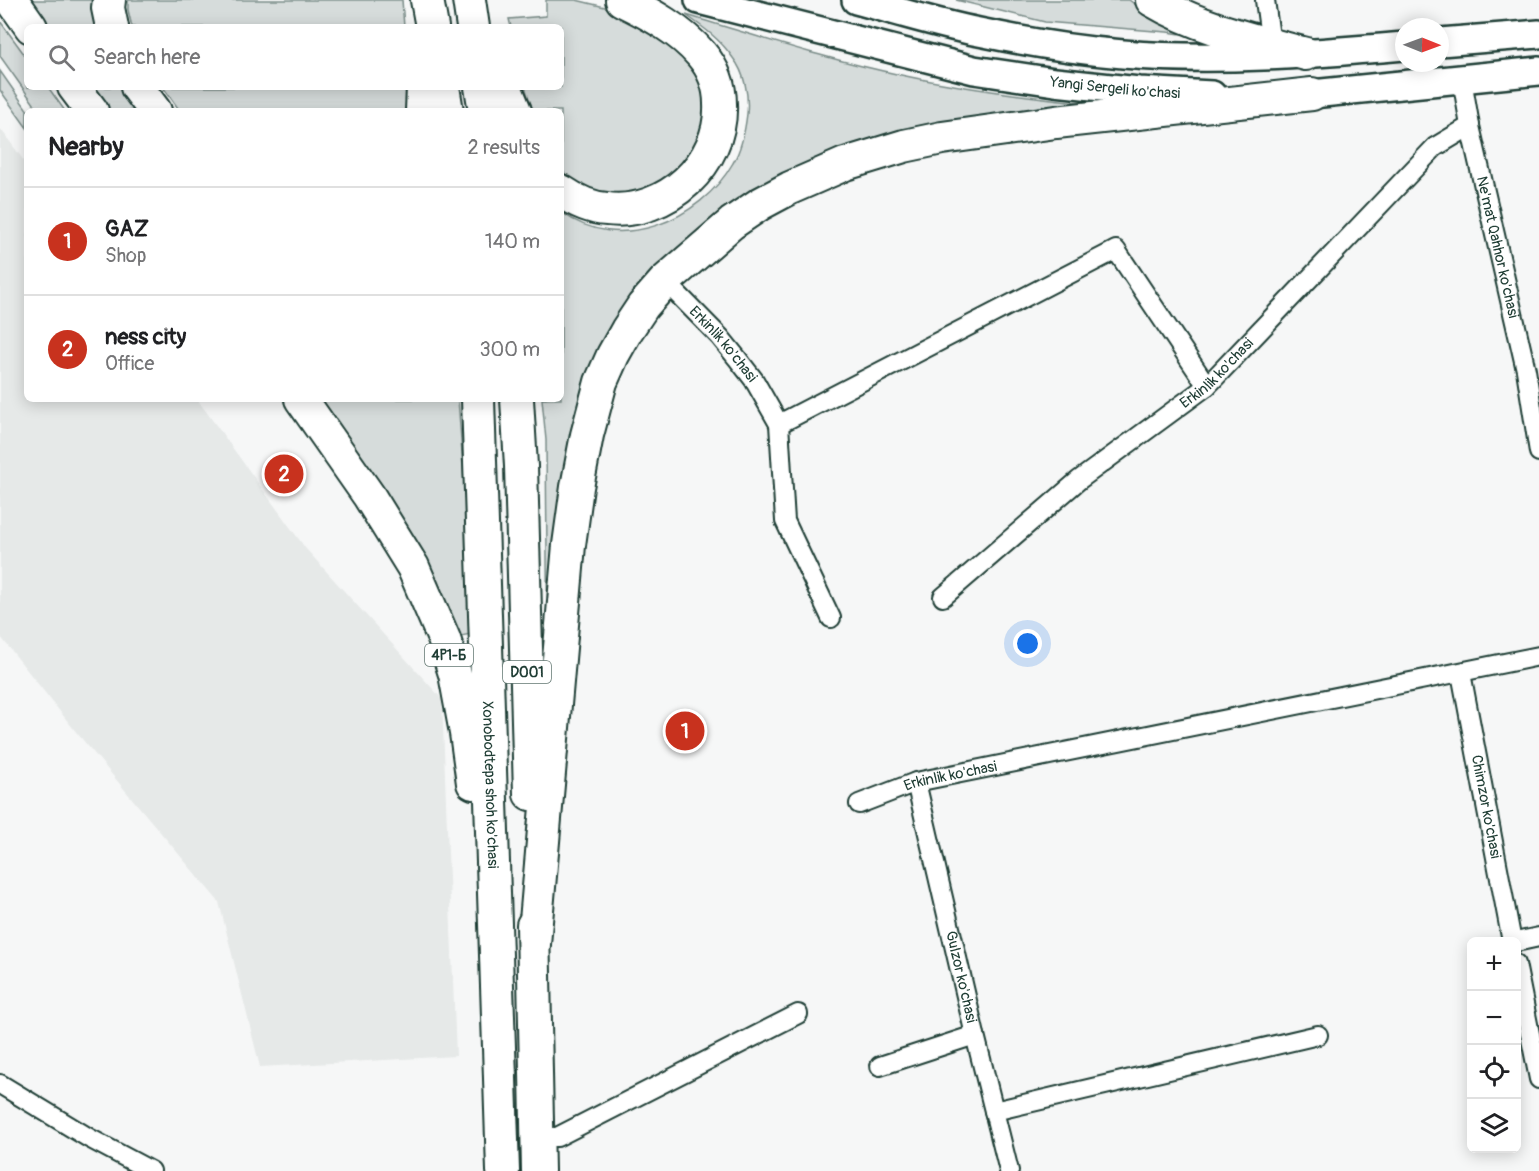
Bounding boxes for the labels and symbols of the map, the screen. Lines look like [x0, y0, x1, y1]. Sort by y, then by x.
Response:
north arrow [1395, 18, 1449, 72]
street label: Yangi Sergeli ko'chasi [1048, 72, 1181, 103]
street label: Ne'mat Qahhor ko'chasi [1472, 174, 1523, 320]
street label: Erkinlik ko'chasi [685, 302, 762, 386]
street label: Erkinlik ko'chasi [1176, 334, 1258, 412]
pin: 2 [264, 452, 304, 496]
your location [1013, 629, 1042, 658]
road number: 4Р1-Б [425, 644, 473, 666]
road number: D001 [503, 661, 551, 683]
street label: Xonobodtepa shoh ko'chasi [478, 701, 503, 869]
pin: 1 [666, 708, 704, 754]
street label: Chimzor ko'chasi [1467, 753, 1506, 860]
street label: Erkinlik ko'chasi [901, 756, 999, 795]
street label: Gulzor ko'chasi [942, 929, 981, 1025]

